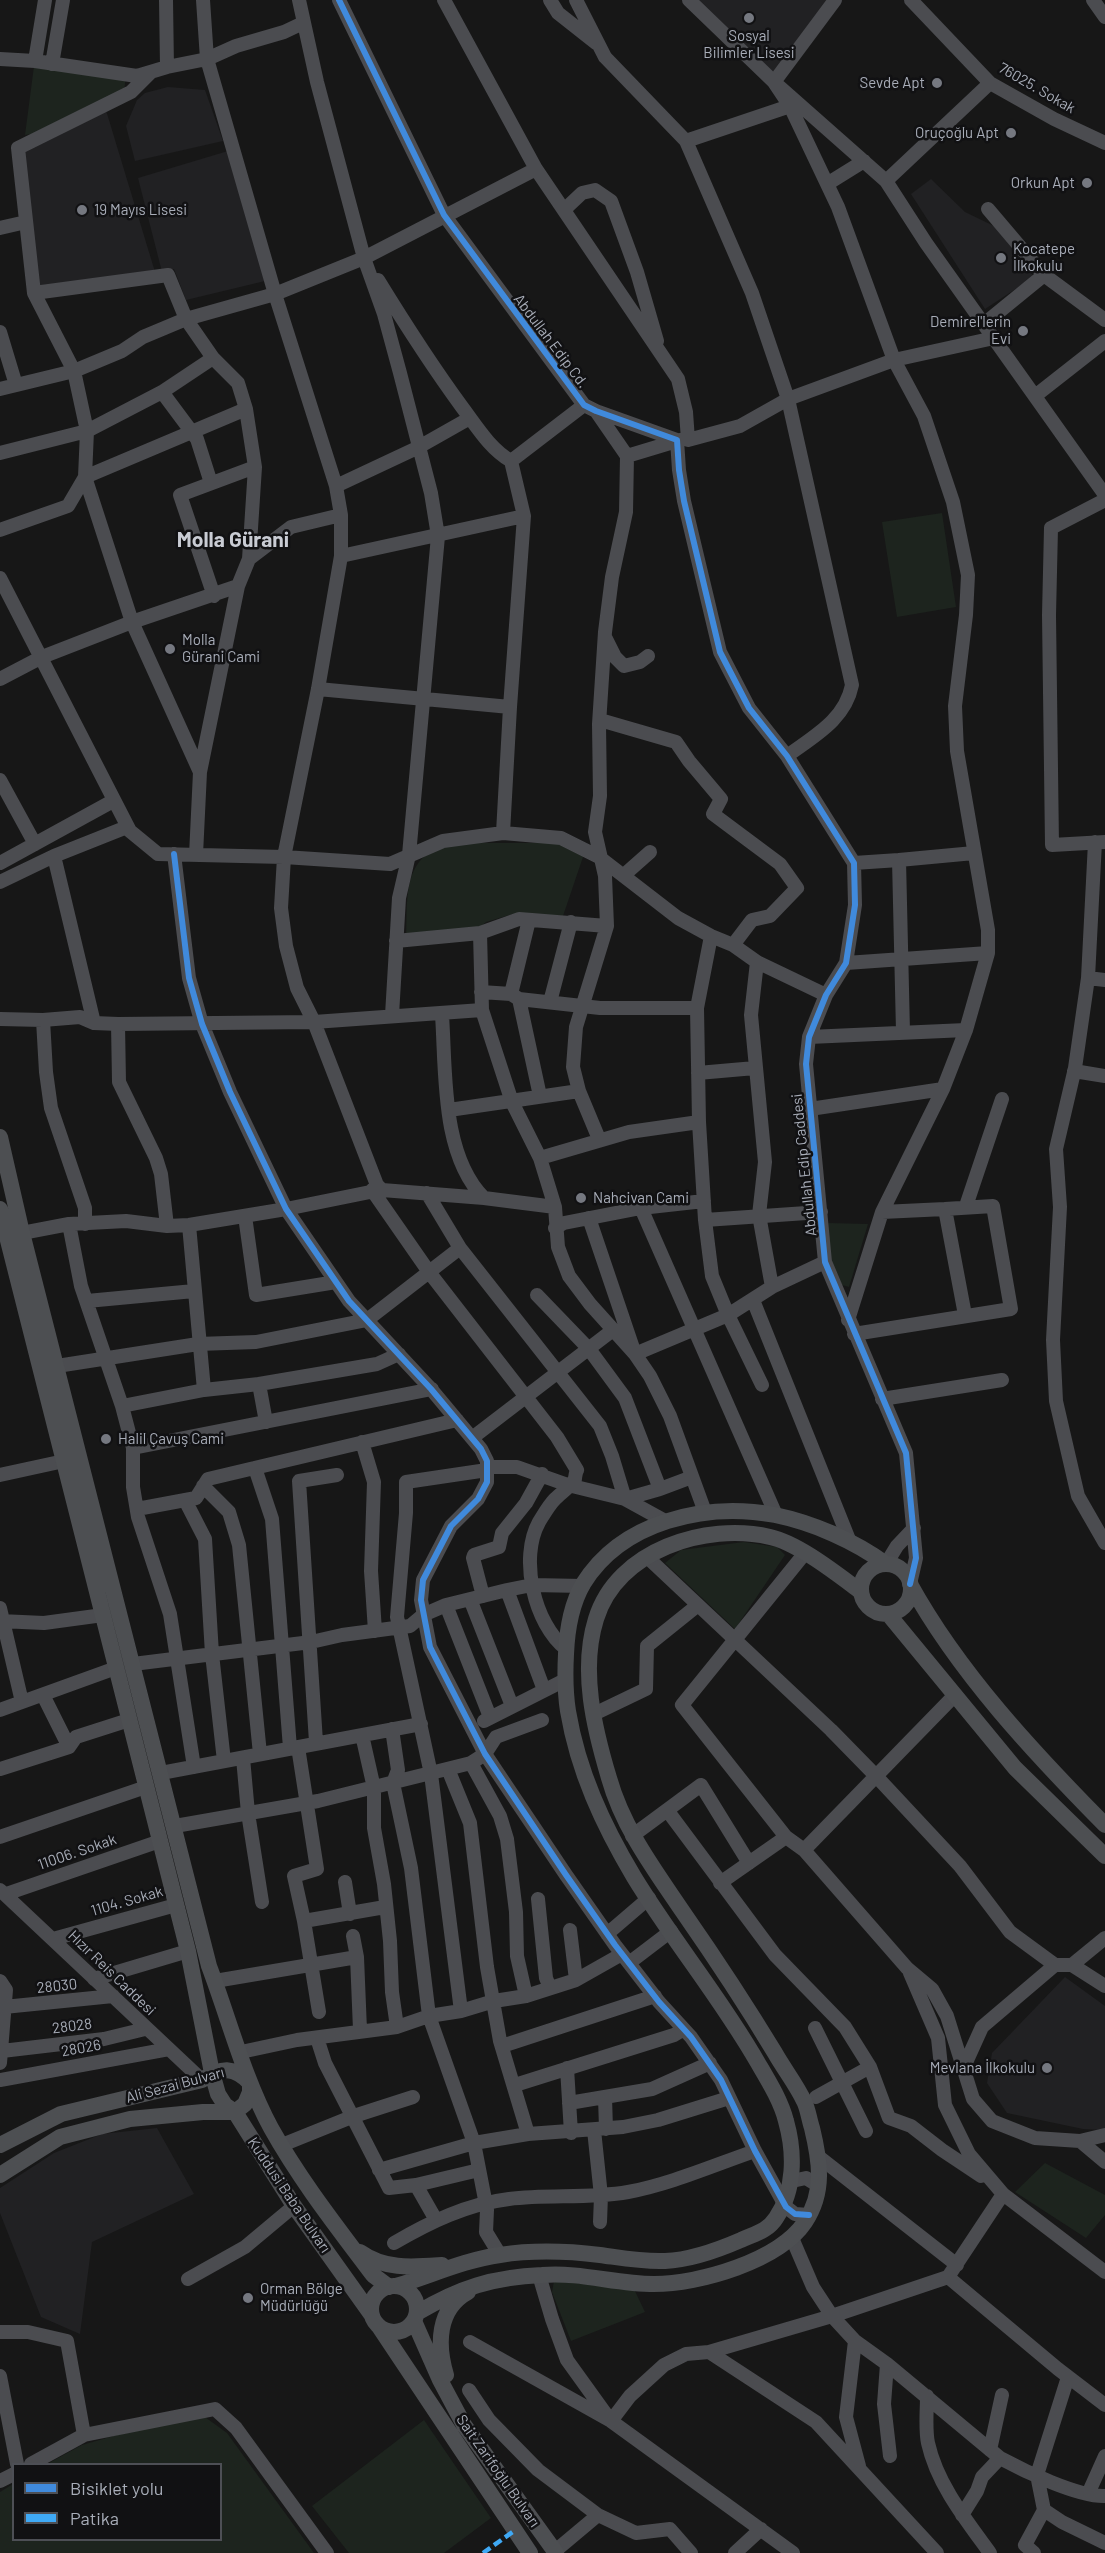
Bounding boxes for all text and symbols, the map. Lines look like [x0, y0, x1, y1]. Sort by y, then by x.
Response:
marker: Sosyal Bilimler Lisesi [742, 11, 756, 25]
place label: Sosyal Bilimler Lisesi [703, 27, 795, 62]
street label: 76025. Sokak [995, 59, 1079, 117]
place label: Sevde Apt [860, 74, 925, 92]
marker: Sevde Apt [930, 76, 944, 90]
place label: Oruçoğlu Apt [915, 124, 999, 142]
marker: Oruçoğlu Apt [1004, 126, 1018, 140]
place label: Orkun Apt [1011, 174, 1075, 192]
marker: Orkun Apt [1080, 176, 1094, 190]
place label: 19 Mayıs Lisesi [94, 201, 187, 219]
marker: 19 Mayıs Lisesi [75, 203, 89, 217]
place label: Kocatepe İlkokulu [1013, 240, 1075, 275]
marker: Kocatepe İlkokulu [994, 251, 1008, 265]
street label: Abdullah Edip Cd. [510, 291, 592, 391]
place label: Demirel'lerin Evi [930, 313, 1011, 348]
marker: Demirel'lerin Evi [1016, 324, 1030, 338]
district label: Molla Gürani [177, 527, 289, 553]
place label: Molla Gürani Cami [182, 631, 260, 666]
marker: Molla Gürani Cami [163, 642, 177, 656]
street label: Abdullah Edip Caddesi [788, 1093, 820, 1237]
place label: Nahcivan Cami [593, 1189, 689, 1207]
marker: Nahcivan Cami [574, 1191, 588, 1205]
place label: Halil Çavuş Cami [118, 1430, 224, 1448]
marker: Halil Çavuş Cami [99, 1432, 113, 1446]
street label: 11006. Sokak [35, 1830, 119, 1874]
street label: 1104. Sokak [89, 1882, 165, 1920]
street label: Hızır Reis Caddesi [65, 1927, 159, 2019]
street label: 28030 [36, 1975, 78, 1997]
street label: 28028 [51, 2015, 93, 2037]
street label: 28026 [60, 2036, 102, 2060]
place label: Mevlana İlkokulu [930, 2059, 1035, 2077]
marker: Mevlana İlkokulu [1040, 2061, 1054, 2075]
street label: Ali Sezai Bulvarı [124, 2063, 226, 2107]
street label: Kuddusi Baba Bulvarı [244, 2134, 334, 2256]
place label: Orman Bölge Müdürlüğü [260, 2280, 343, 2315]
marker: Orman Bölge Müdürlüğü [241, 2291, 255, 2305]
street label: Sait Zarifoğlu Bulvarı [452, 2411, 544, 2531]
legend [12, 2463, 222, 2541]
text: Bisiklet yolu [70, 2477, 164, 2499]
text: Patika [70, 2507, 119, 2529]

